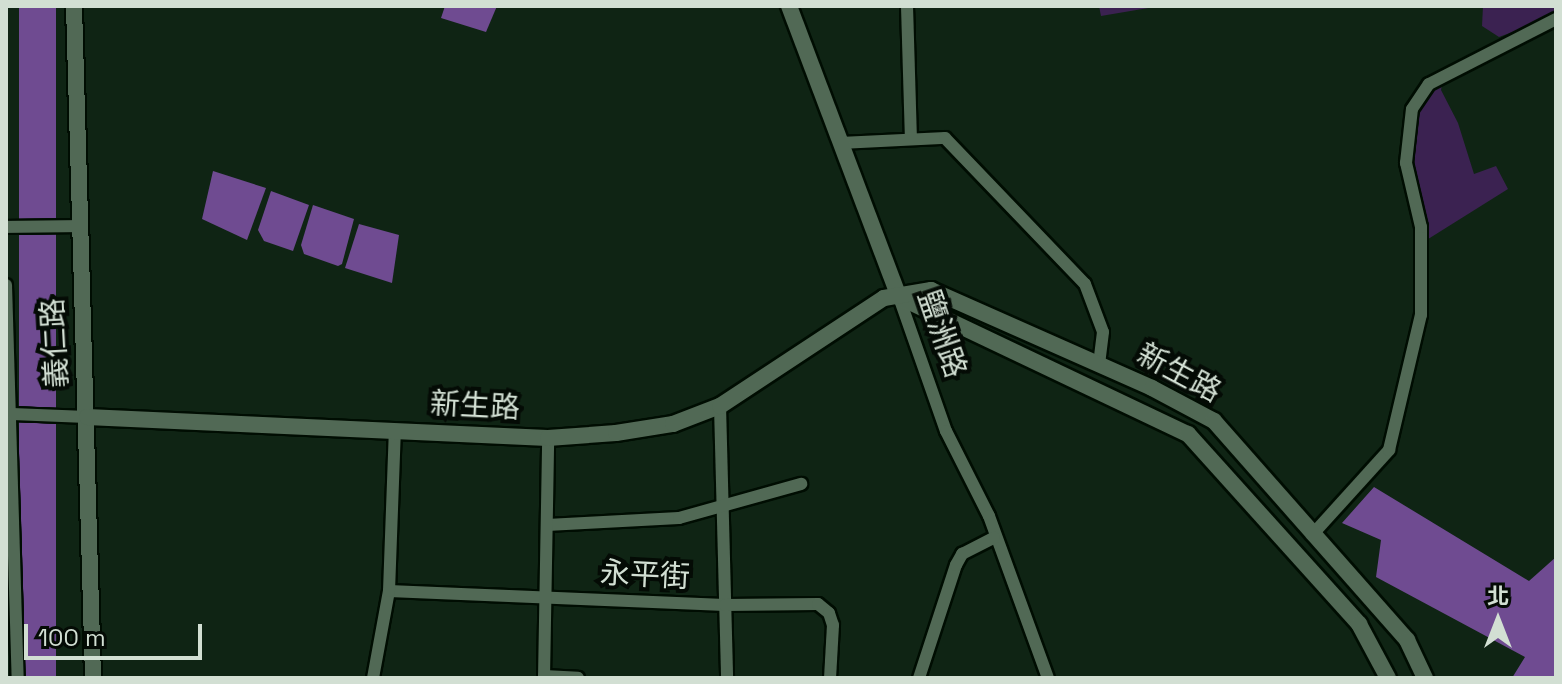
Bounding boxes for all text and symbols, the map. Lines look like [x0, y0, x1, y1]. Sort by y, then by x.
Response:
street label: 鹽洲路 [910, 286, 974, 382]
street label: 義仁路 [35, 297, 75, 389]
street label: 新生路 [1131, 336, 1227, 410]
street label: 新生路 [429, 386, 521, 426]
street label: 永平街 [599, 555, 691, 595]
north arrow [1458, 580, 1538, 660]
text: 北 [1487, 582, 1509, 610]
scale bar [28, 608, 206, 658]
text: 100 m [38, 622, 106, 653]

